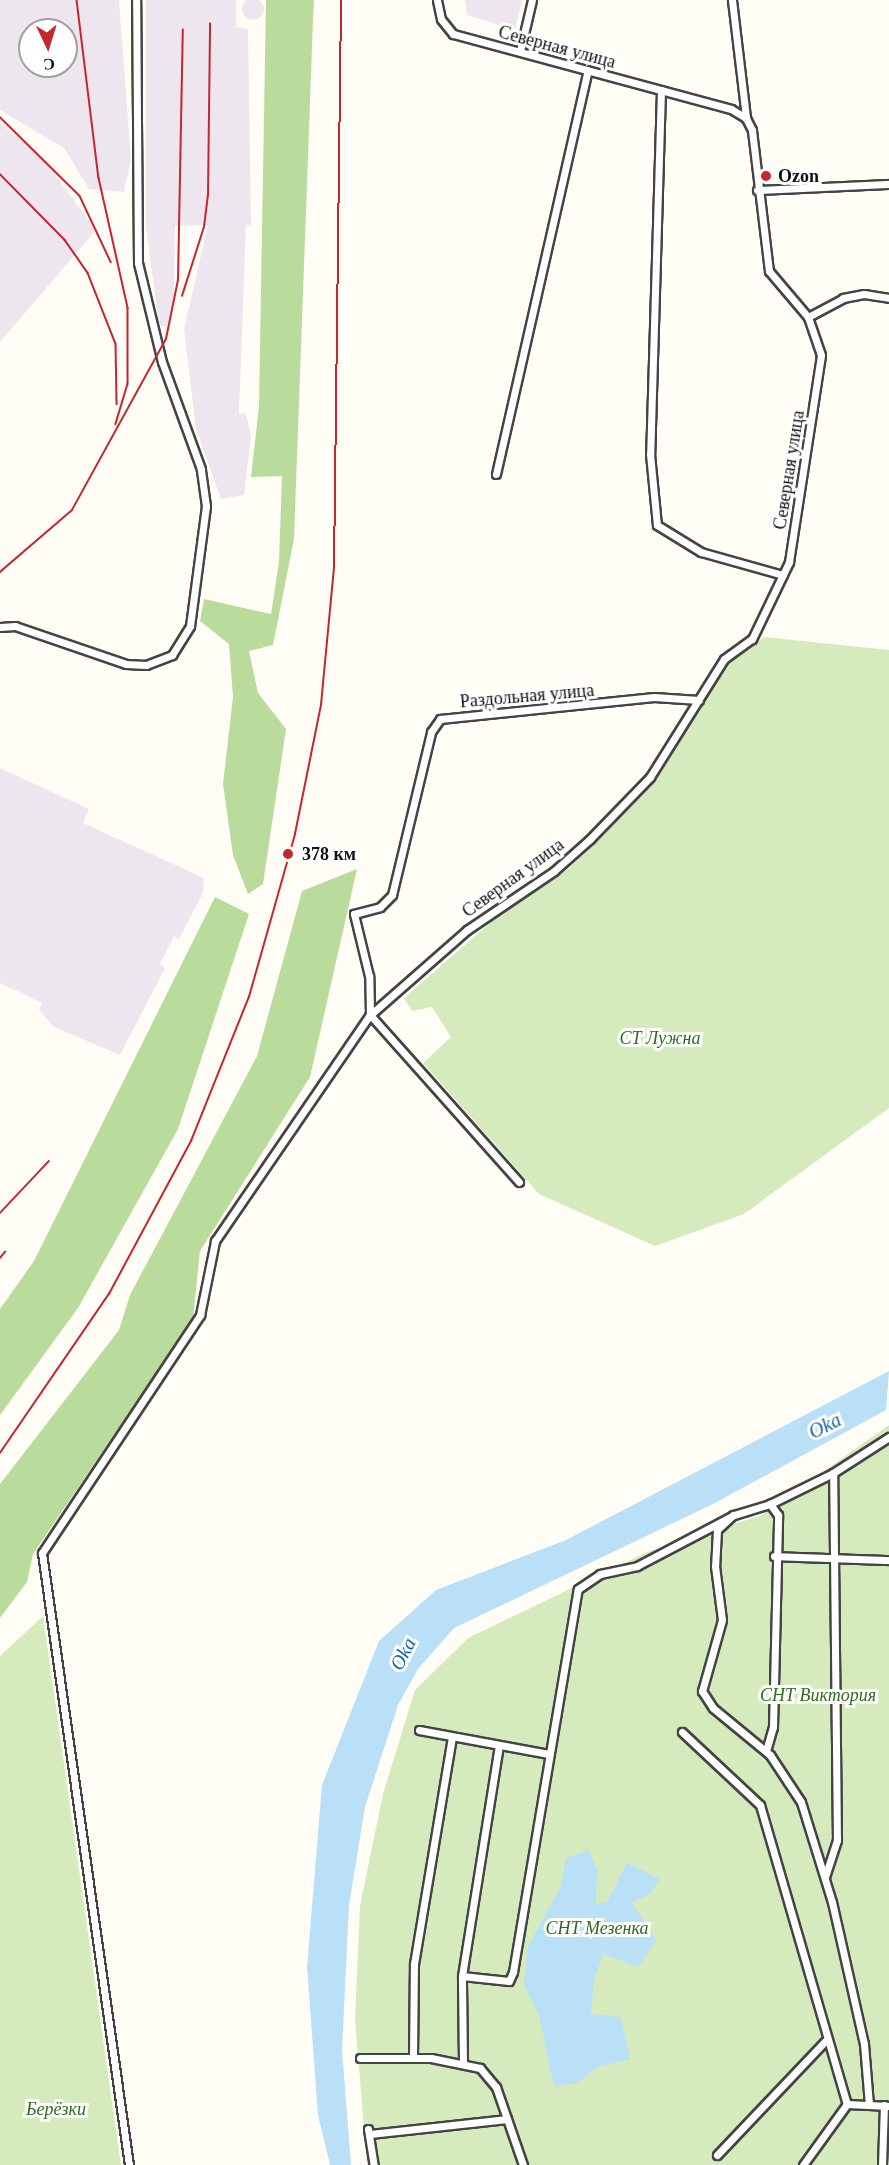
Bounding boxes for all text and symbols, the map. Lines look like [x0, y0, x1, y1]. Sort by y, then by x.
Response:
north arrow [18, 18, 78, 78]
street label: Северная улица [496, 21, 618, 73]
text: С [43, 56, 56, 73]
place label: Ozon [778, 165, 819, 187]
marker: Ozon [759, 169, 773, 183]
street label: Северная улица [769, 409, 809, 531]
street label: Раздольная улица [459, 679, 595, 713]
street label: Северная улица [458, 834, 568, 922]
place label: 378 км [302, 843, 356, 865]
marker: 378 км [279, 845, 297, 863]
park label: СТ Лужна [620, 1027, 700, 1049]
water label: Oka [805, 1408, 845, 1444]
water label: Oka [385, 1634, 421, 1674]
park label: СНТ Виктория [760, 1684, 876, 1706]
park label: СНТ Мезенка [546, 1917, 648, 1939]
park label: Берёзки [26, 2098, 86, 2120]

